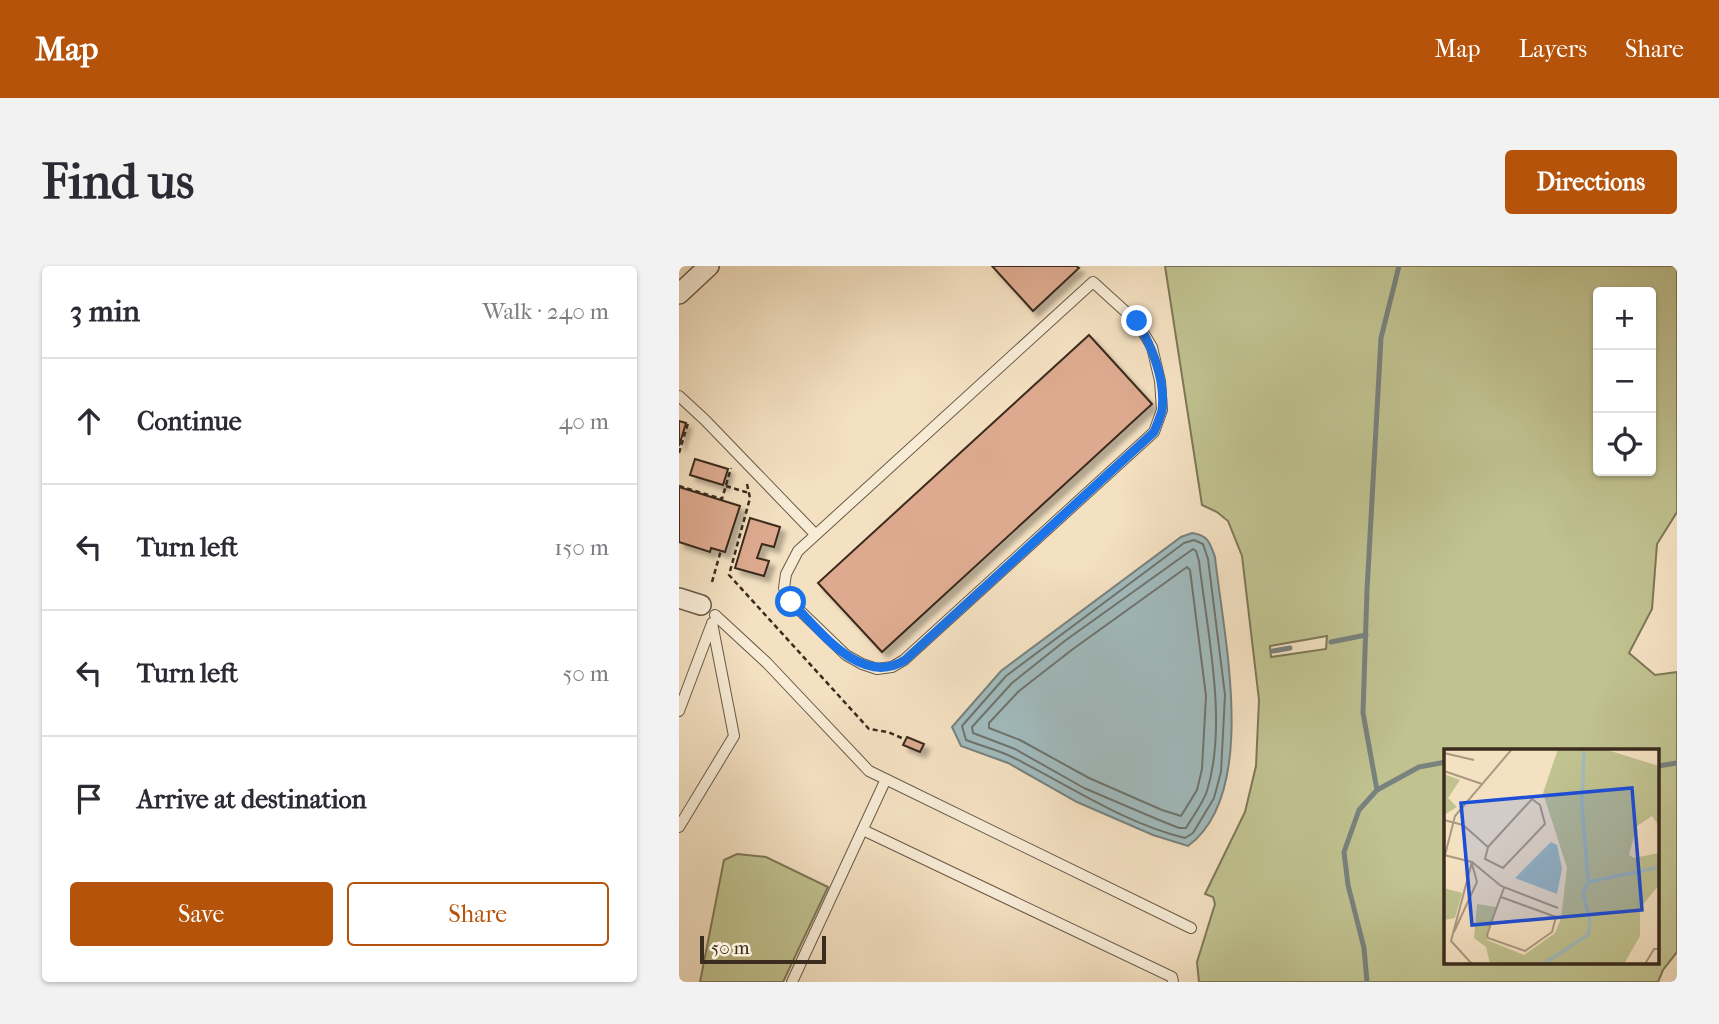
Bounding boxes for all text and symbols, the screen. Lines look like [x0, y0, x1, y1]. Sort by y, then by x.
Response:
text: Map [35, 30, 98, 69]
text: Map [1435, 35, 1481, 63]
text: Layers [1519, 35, 1587, 63]
text: Share [1625, 35, 1684, 63]
button: Directions [1505, 150, 1677, 214]
text: Find us [42, 153, 194, 211]
map controls [1593, 287, 1656, 476]
button: + [1593, 287, 1656, 350]
text: 3 min [70, 294, 140, 329]
text: Walk · 240 m [482, 298, 609, 325]
route end [1121, 305, 1152, 336]
button: − [1593, 350, 1656, 413]
icon: ahead [70, 402, 108, 440]
text: Continue [137, 406, 242, 437]
text: 40 m [559, 408, 609, 435]
button: locate [1593, 413, 1656, 476]
icon: left [70, 528, 108, 566]
text: Turn left [137, 532, 238, 563]
text: 150 m [554, 534, 609, 561]
route start [775, 586, 806, 617]
icon: left [70, 654, 108, 692]
text: Turn left [137, 658, 238, 689]
text: 50 m [562, 660, 609, 687]
inset map [1444, 749, 1660, 964]
icon: arrive [70, 780, 108, 818]
text: Arrive at destination [137, 784, 367, 815]
button: Save [70, 882, 333, 946]
button: Share [347, 882, 609, 946]
scale bar [700, 933, 826, 965]
text: 50 m [711, 937, 750, 959]

